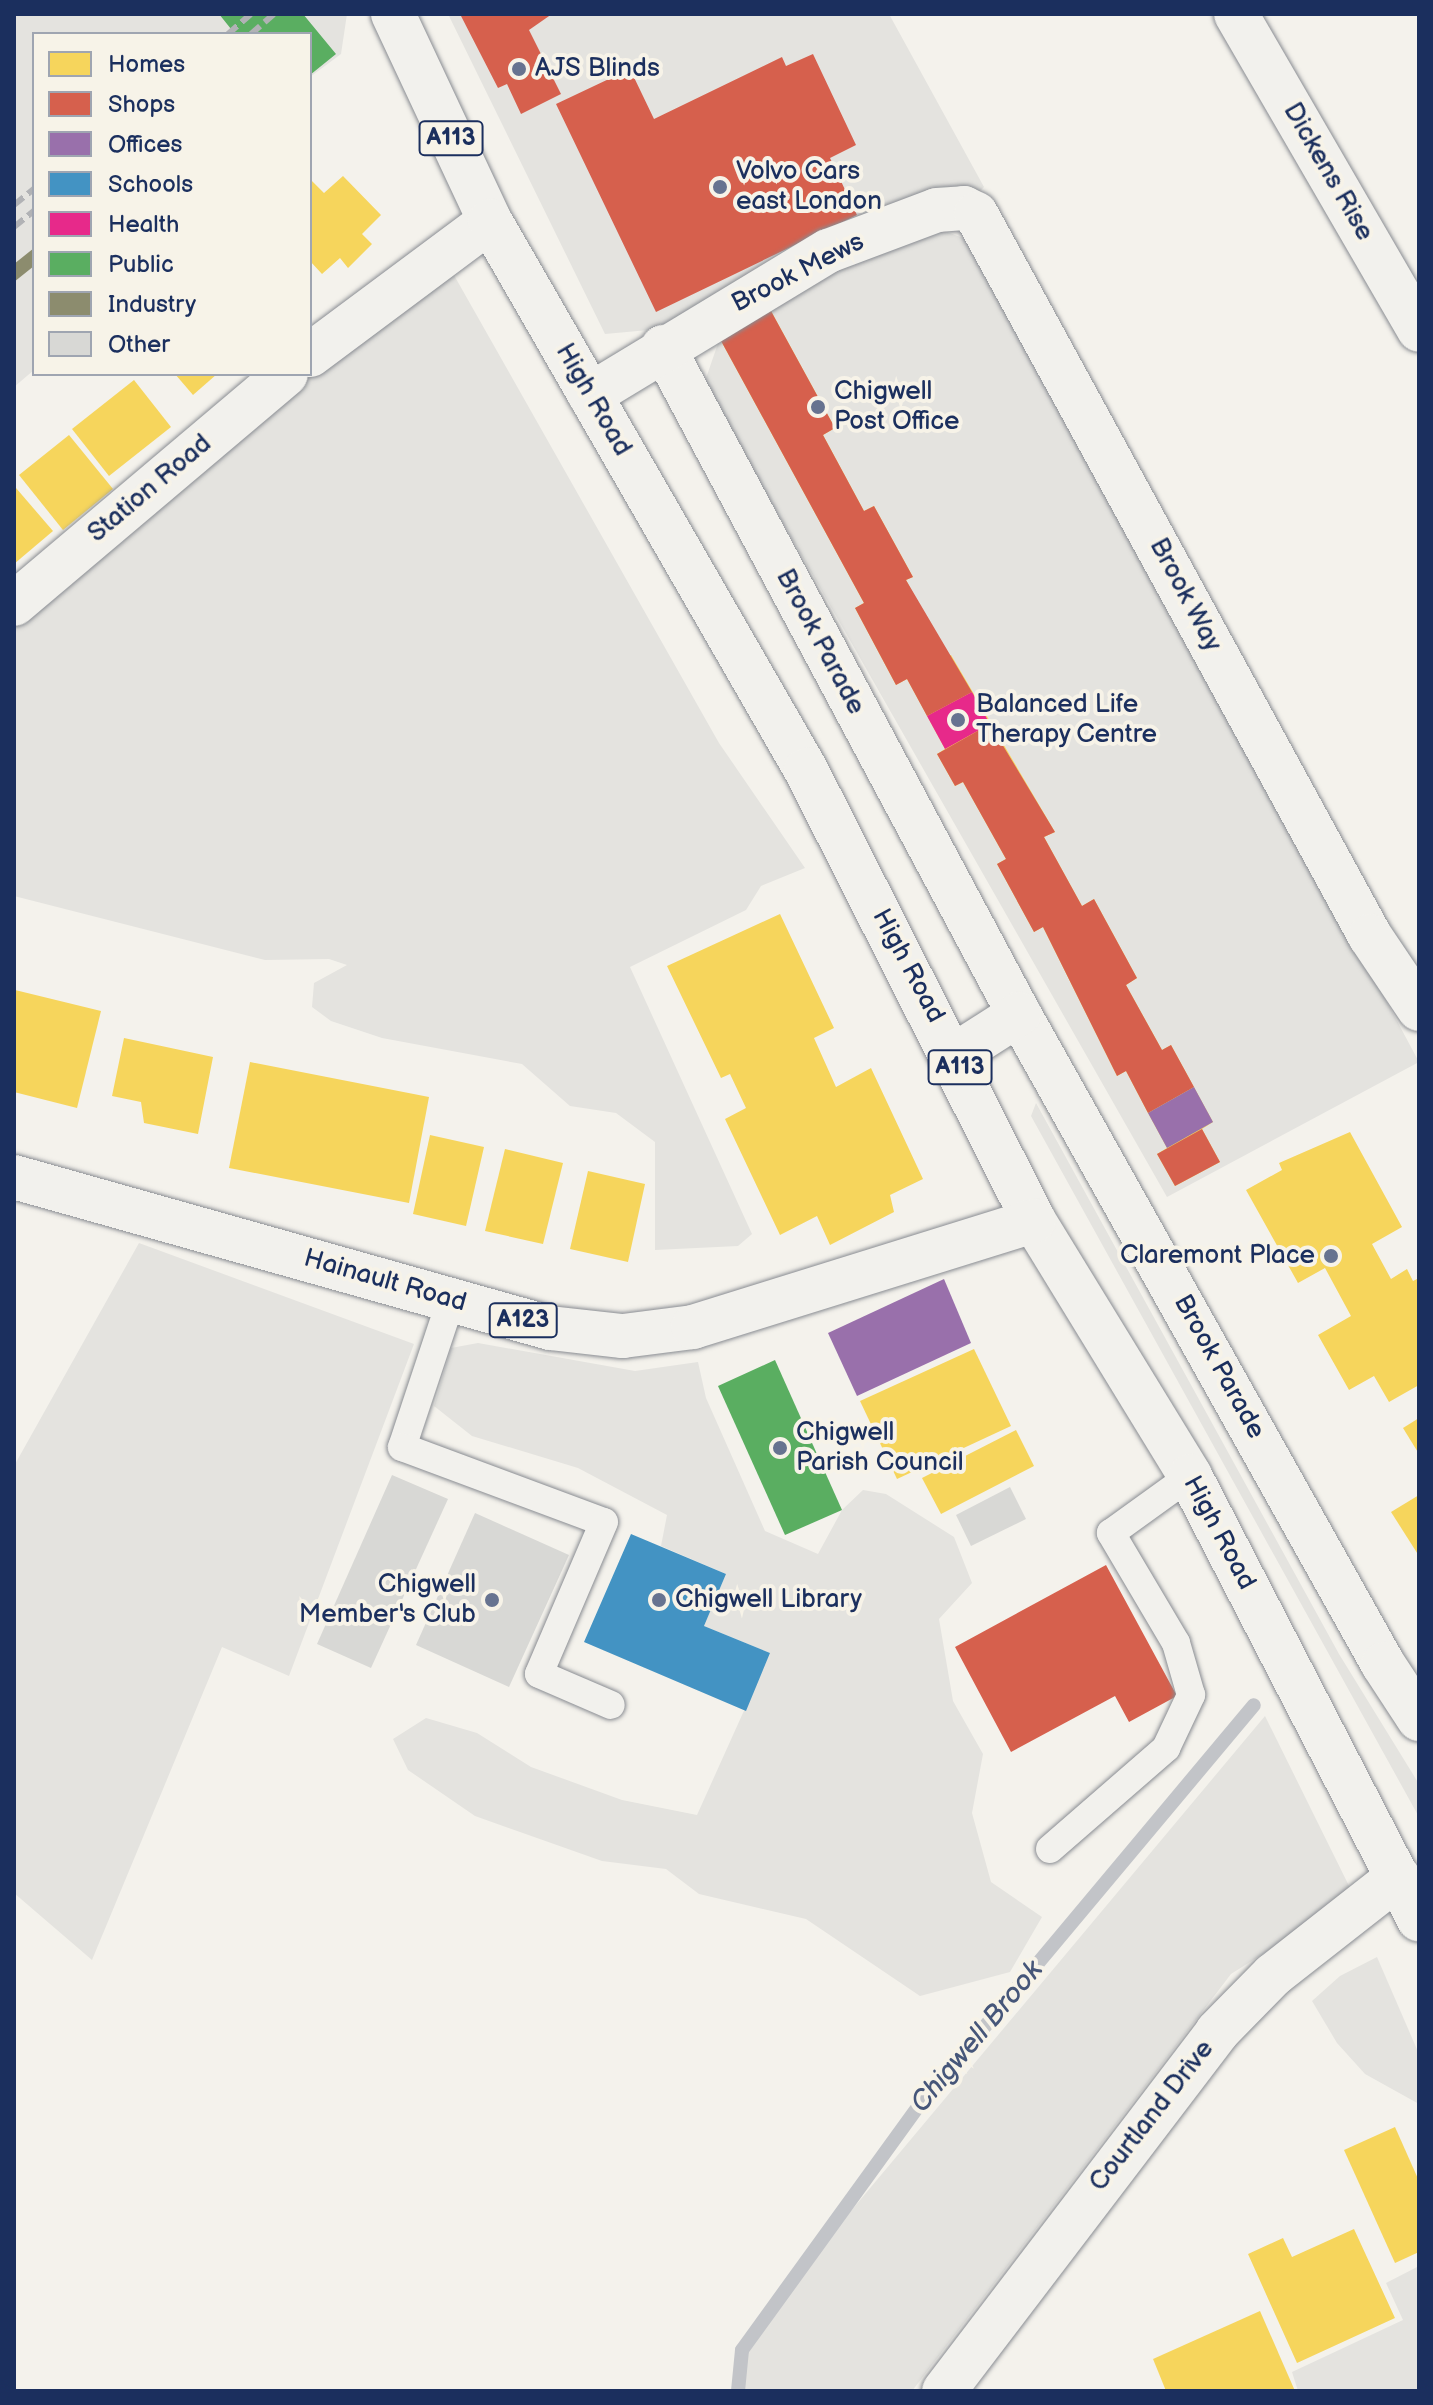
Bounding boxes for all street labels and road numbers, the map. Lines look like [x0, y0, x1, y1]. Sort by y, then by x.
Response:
street label: Dickens Rise [1276, 98, 1380, 246]
road number: A113 [417, 118, 485, 158]
street label: Brook Mews [727, 226, 869, 320]
street label: High Road [548, 338, 638, 462]
street label: Station Road [82, 429, 218, 549]
street label: Brook Way [1142, 533, 1228, 657]
street label: Brook Parade [769, 564, 871, 720]
street label: High Road [865, 904, 951, 1028]
road number: A113 [926, 1047, 994, 1087]
street label: Hainault Road [300, 1243, 470, 1319]
street label: Brook Parade [1167, 1290, 1271, 1444]
road number: A123 [487, 1300, 559, 1340]
street label: High Road [1176, 1471, 1262, 1595]
street label: Courtland Drive [1083, 2034, 1221, 2198]

